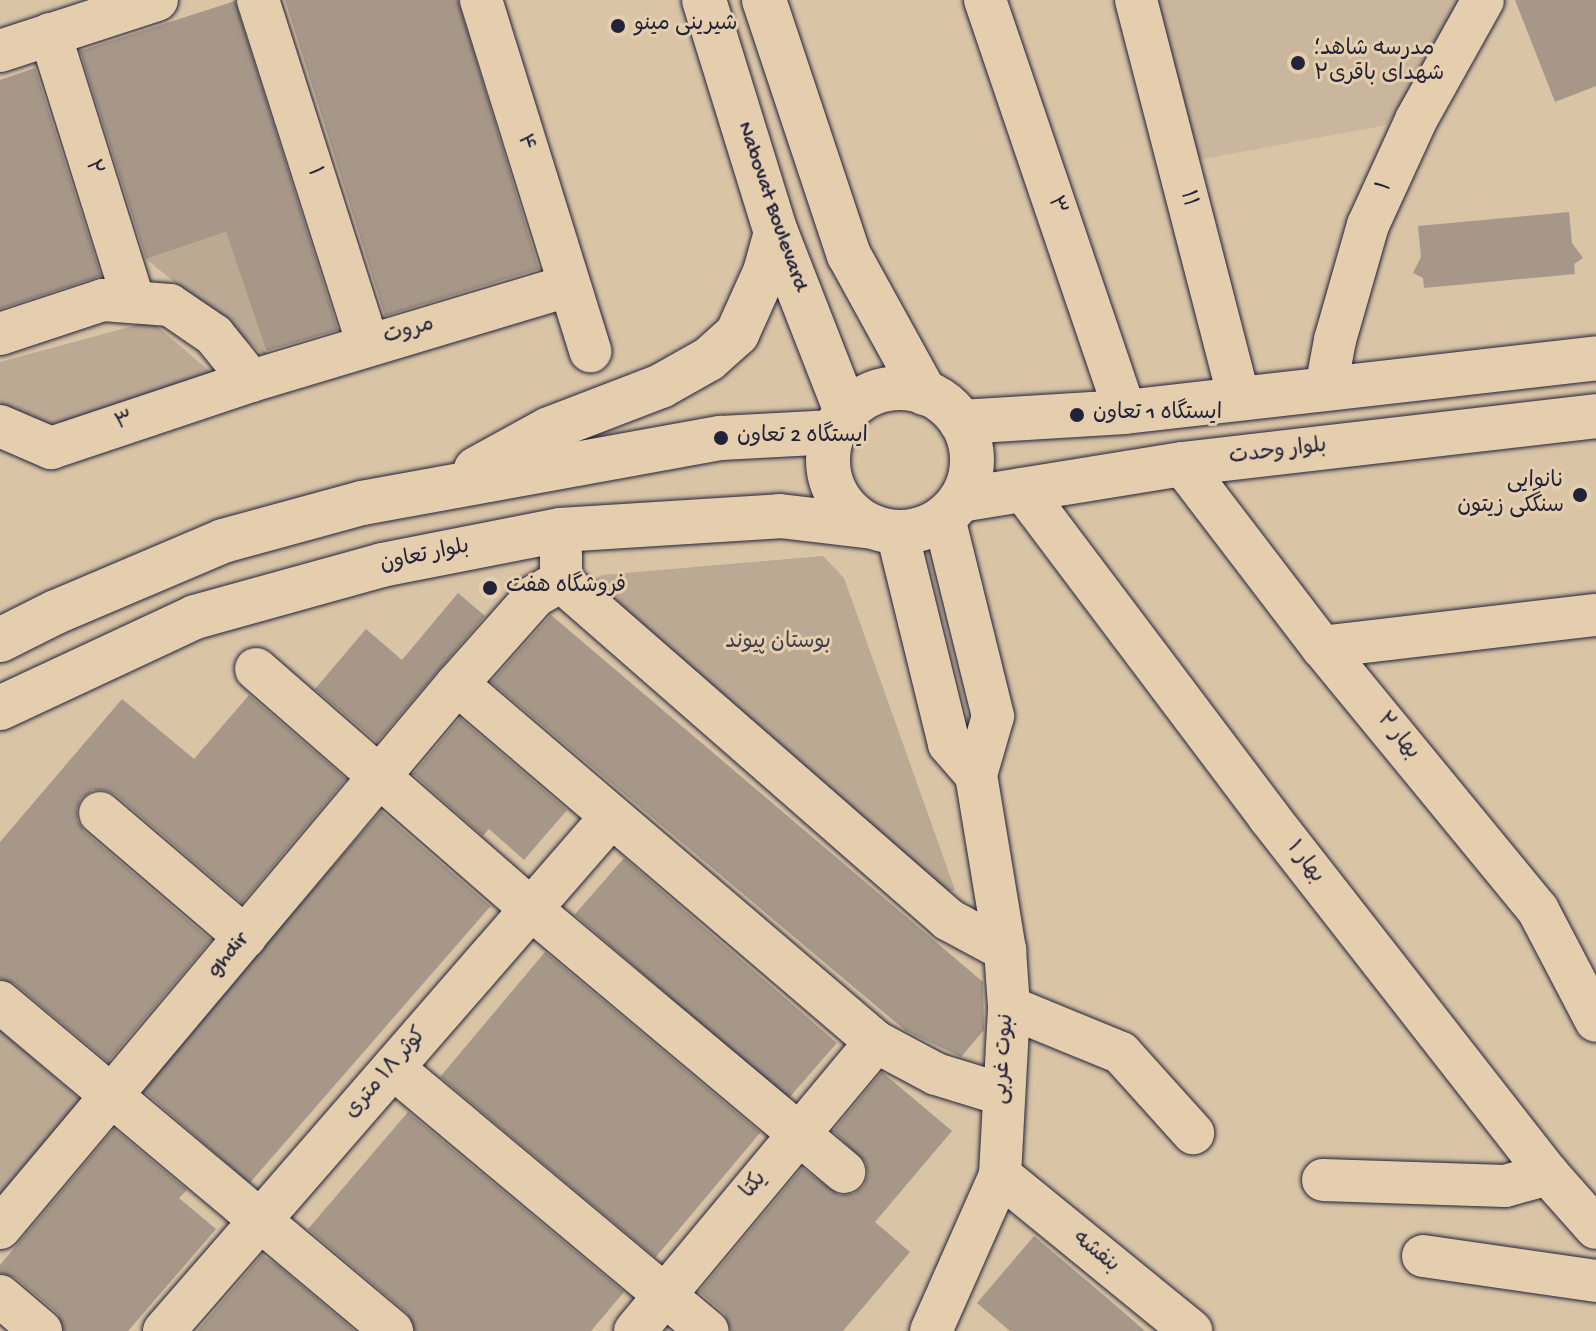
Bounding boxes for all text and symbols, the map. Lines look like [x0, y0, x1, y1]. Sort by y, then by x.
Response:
place label: شیرینی مینو [634, 13, 738, 39]
marker: شیرینی مینو [609, 17, 627, 35]
place label: مدرسه شاهد؛ شهدای باقری۲ [1314, 37, 1444, 88]
marker: مدرسه شاهد؛ شهدای باقری۲ [1289, 54, 1307, 72]
street label: Nabovat Boulevard [730, 119, 812, 295]
street label: ۴ [509, 131, 539, 155]
street label: ۲ [77, 157, 107, 179]
street label: ۱ [299, 164, 327, 180]
street label: ۱ [1372, 178, 1400, 196]
street label: ۱۱ [1172, 188, 1202, 210]
street label: ۳ [1040, 193, 1070, 219]
street label: مروت [381, 312, 437, 352]
place label: ایستگاه 1 تعاون [1093, 402, 1222, 428]
marker: ایستگاه 1 تعاون [1068, 406, 1086, 424]
street label: ۳ [112, 408, 138, 438]
place label: ایستگاه 2 تعاون [737, 425, 868, 451]
marker: ایستگاه 2 تعاون [712, 429, 730, 447]
street label: بلوار وحدت [1228, 434, 1328, 472]
place label: نانوایی سنگکی زیتون [1457, 469, 1564, 520]
marker: نانوایی سنگکی زیتون [1571, 486, 1589, 504]
street label: بلوار تعاون [378, 535, 472, 579]
place label: فروشگاه هفت [506, 575, 626, 601]
marker: فروشگاه هفت [481, 579, 499, 597]
park label: بوستان پیوند [725, 631, 831, 657]
street label: بهار ۲ [1370, 708, 1424, 766]
street label: بهار ۱ [1279, 837, 1329, 889]
street label: ghdir [203, 929, 255, 983]
street label: نبوت غربی [989, 1013, 1021, 1105]
street label: کوثر ۱۸ متری [340, 1023, 434, 1125]
street label: یکتا [736, 1167, 774, 1205]
street label: بنفشه [1066, 1226, 1124, 1280]

